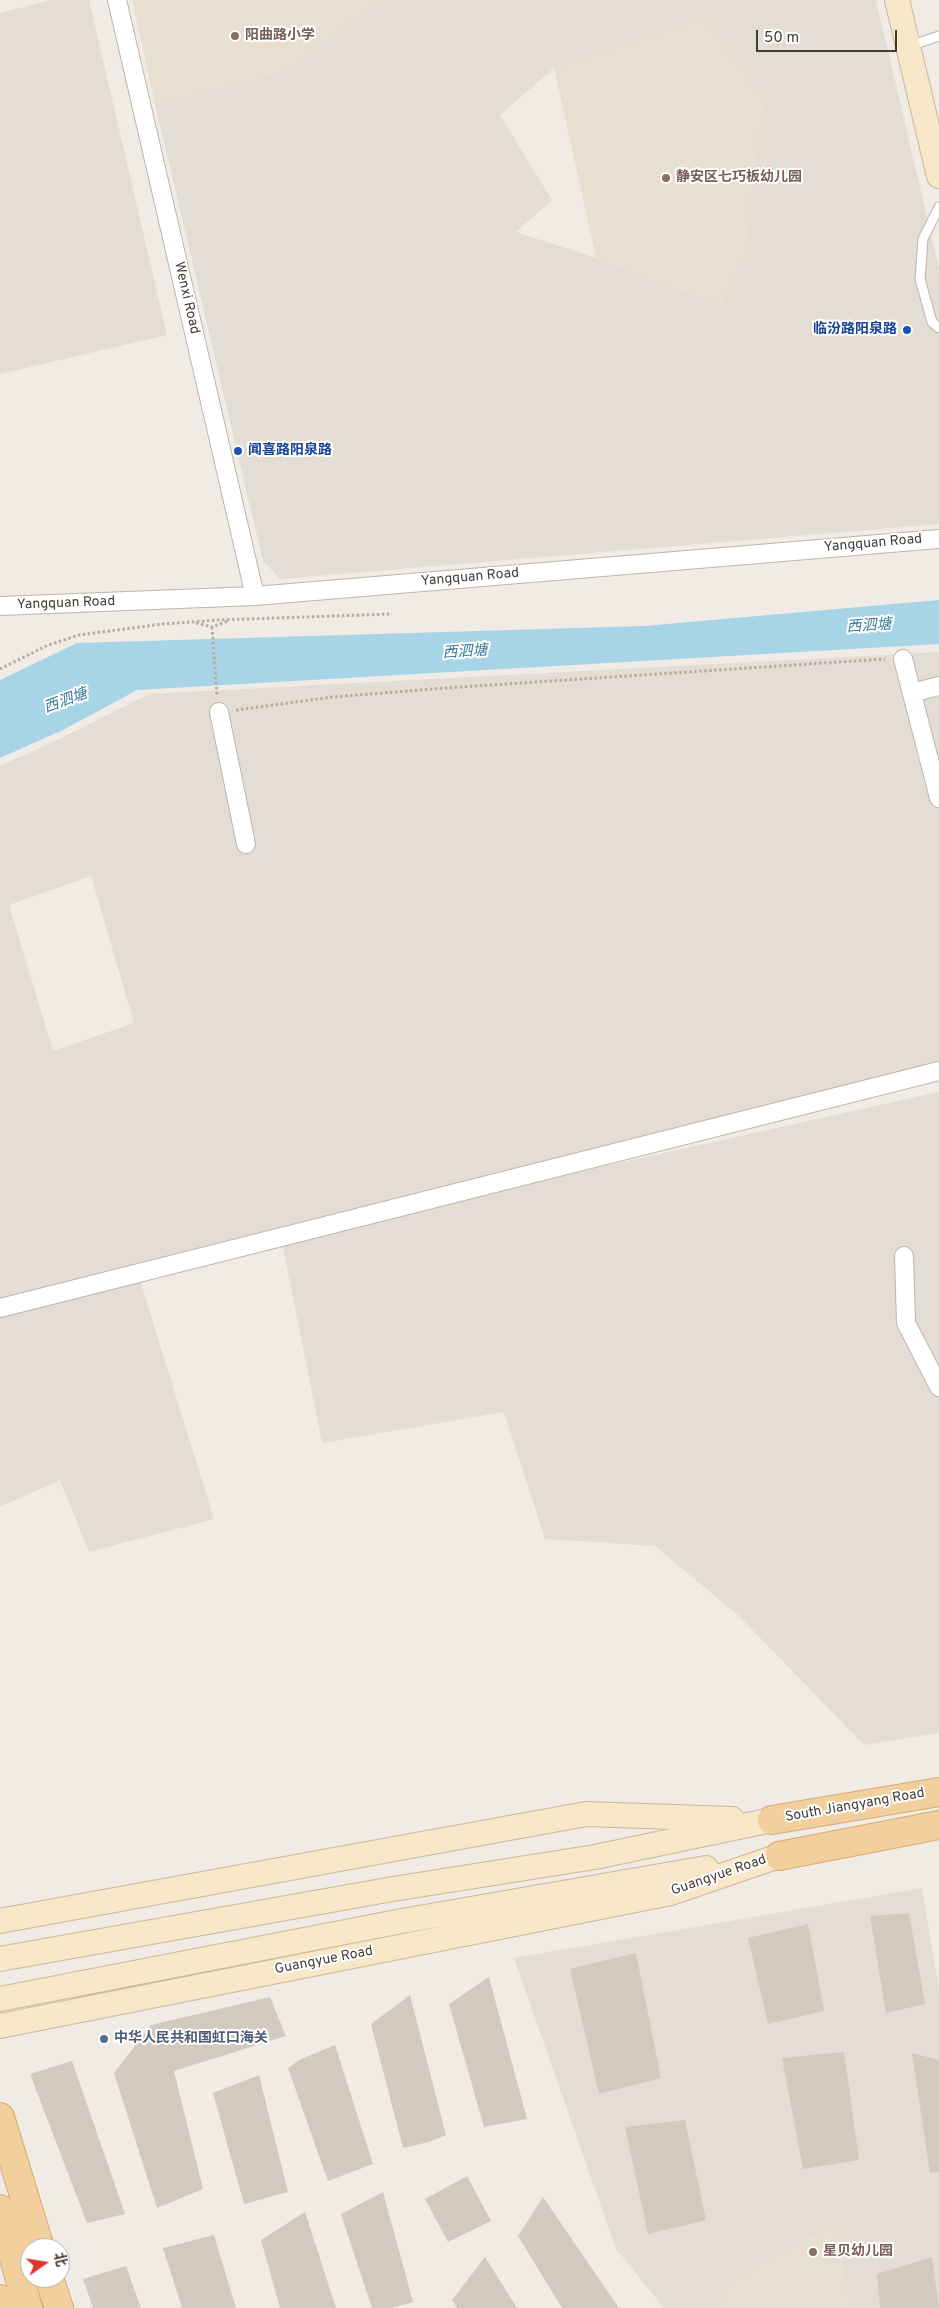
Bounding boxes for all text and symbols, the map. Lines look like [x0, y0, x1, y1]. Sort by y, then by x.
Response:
scale bar [759, 20, 900, 52]
place label: 阳曲路小学 [245, 28, 315, 44]
text: 50 m [764, 29, 799, 48]
marker: 阳曲路小学 [229, 30, 241, 42]
place label: 静安区七巧板幼儿园 [676, 170, 802, 186]
marker: 静安区七巧板幼儿园 [660, 172, 672, 184]
street label: Wenxi Road [170, 260, 202, 336]
place label: 临汾路阳泉路 [813, 322, 897, 338]
marker: 临汾路阳泉路 [901, 324, 913, 336]
place label: 闻喜路阳泉路 [248, 443, 332, 459]
marker: 闻喜路阳泉路 [232, 445, 244, 457]
street label: Yangquan Road [823, 531, 923, 557]
street label: Yangquan Road [420, 565, 520, 591]
street label: Yangquan Road [17, 594, 115, 614]
water label: 西泗塘 [846, 616, 892, 638]
water label: 西泗塘 [442, 642, 488, 664]
water label: 西泗塘 [42, 686, 90, 718]
street label: South Jiangyang Road [784, 1785, 926, 1827]
street label: Guangyue Road [669, 1852, 769, 1900]
street label: Guangyue Road [273, 1943, 375, 1979]
place label: 中华人民共和国虹口海关 [114, 2031, 268, 2047]
marker: 中华人民共和国虹口海关 [98, 2033, 110, 2045]
north arrow [20, 2238, 70, 2288]
place label: 星贝幼儿园 [823, 2244, 893, 2260]
marker: 星贝幼儿园 [807, 2246, 819, 2258]
text: 北 [49, 2251, 69, 2268]

